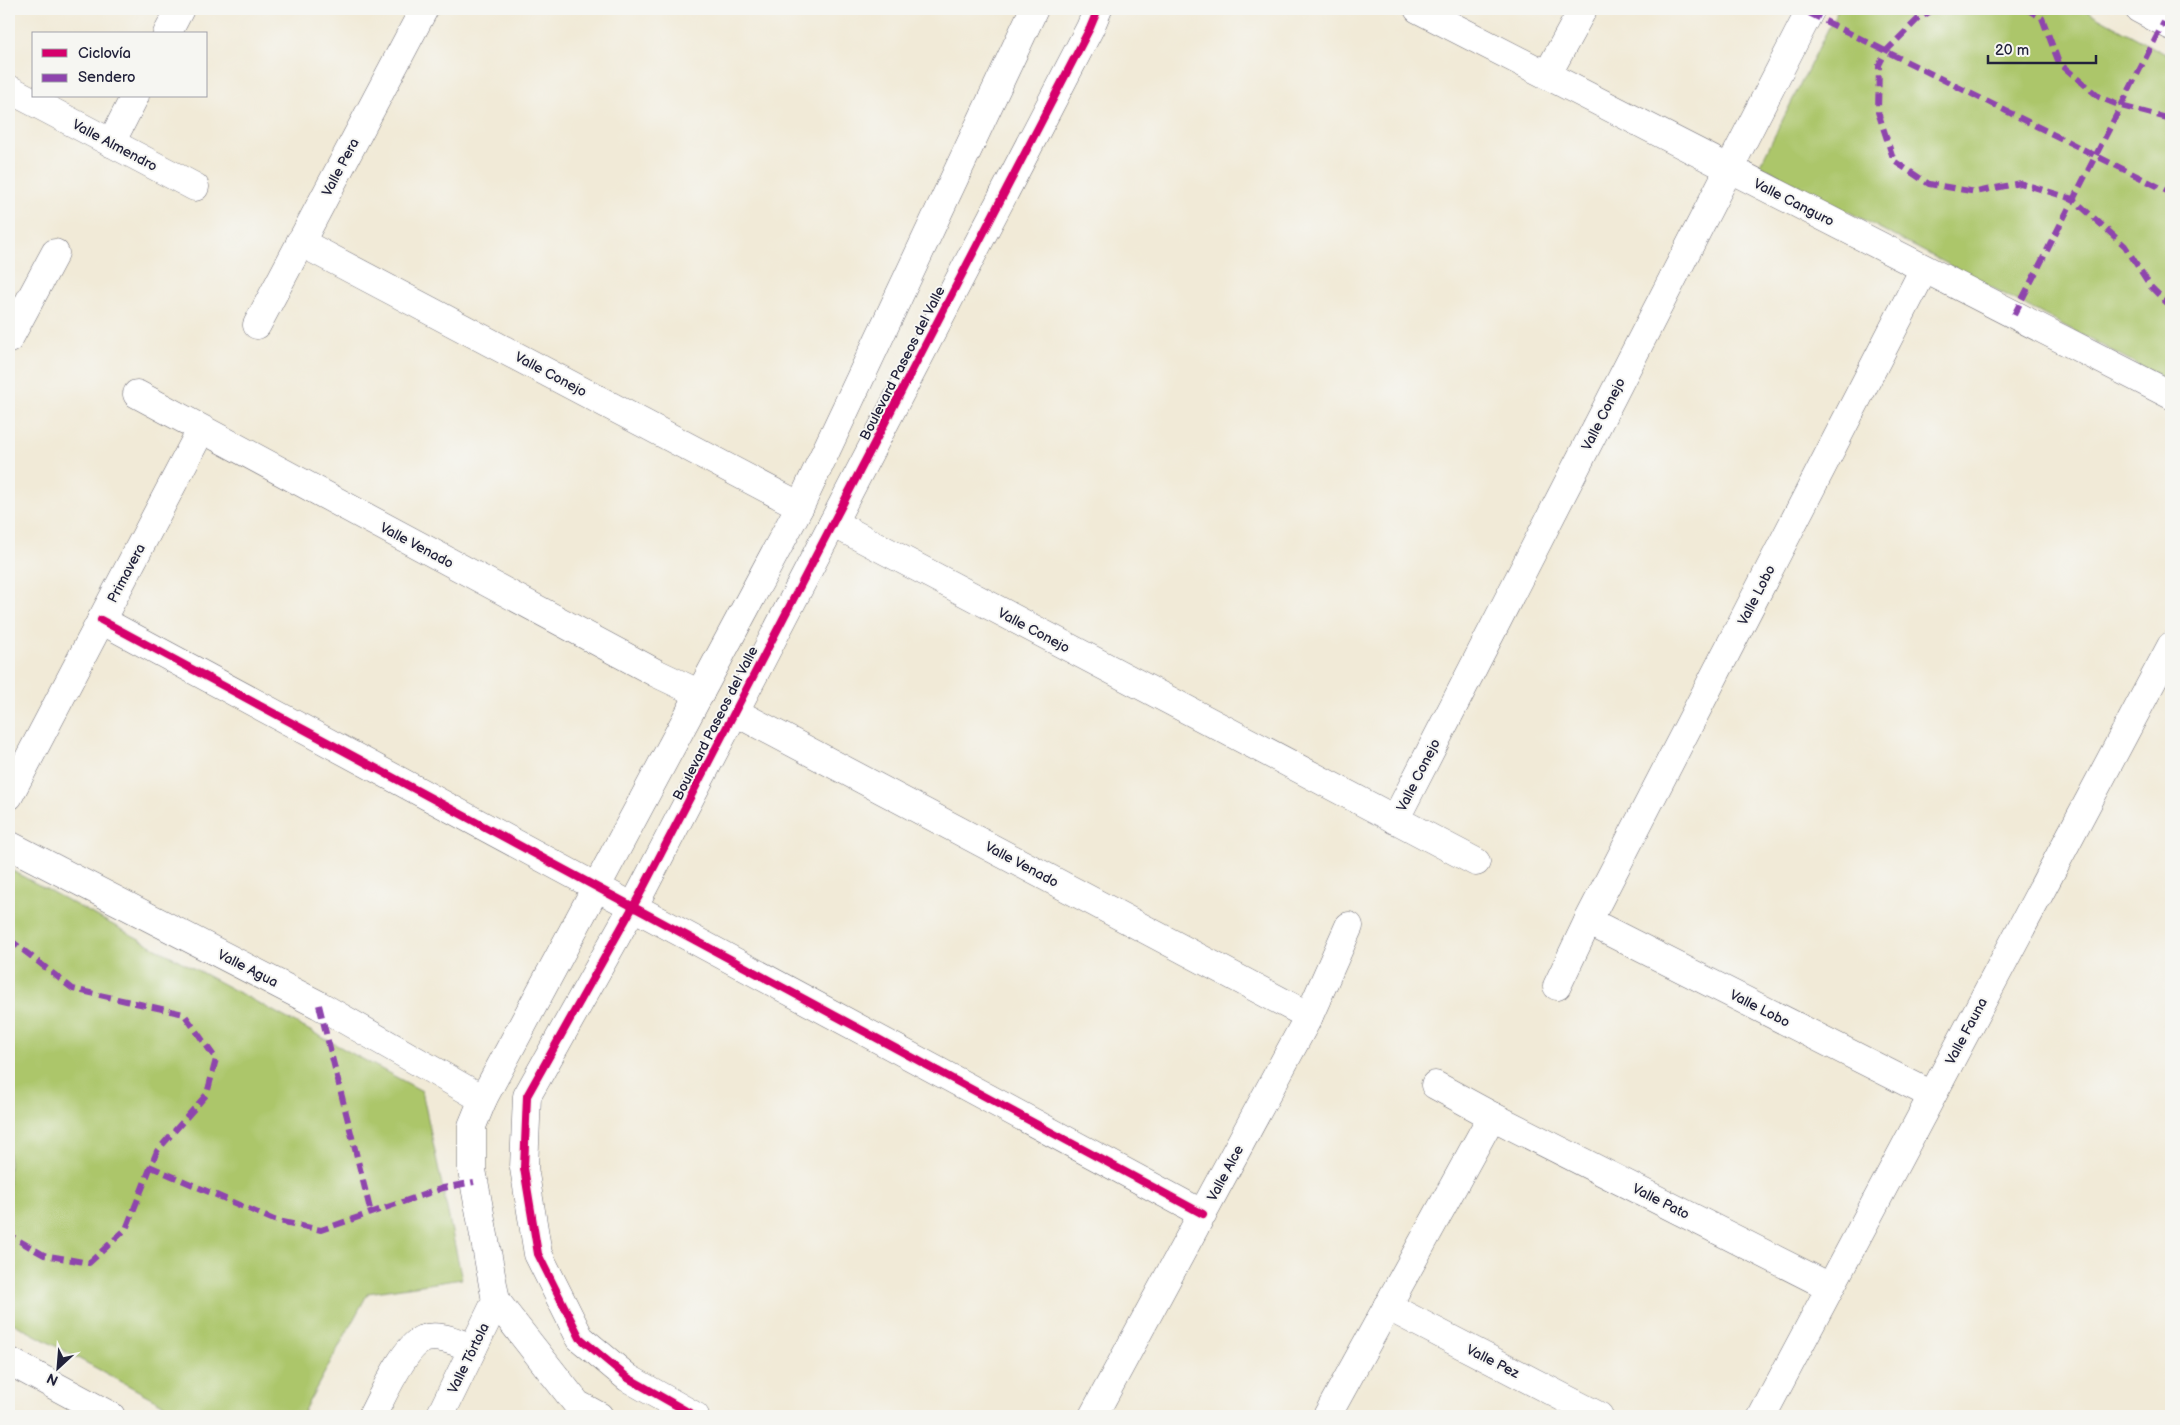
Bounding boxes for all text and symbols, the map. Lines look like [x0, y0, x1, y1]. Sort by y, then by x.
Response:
legend [32, 32, 208, 98]
scale bar [1988, 32, 2095, 64]
text: 20 m [1995, 41, 2029, 60]
text: Ciclovía [78, 44, 131, 63]
text: Sendero [78, 68, 136, 87]
street label: Valle Almendro [69, 116, 160, 175]
street label: Valle Pera [318, 135, 363, 199]
street label: Valle Canguro [1751, 175, 1837, 230]
street label: Boulevard Paseos del Valle [856, 283, 949, 443]
street label: Valle Conejo [512, 348, 590, 401]
street label: Valle Conejo [1578, 375, 1629, 453]
street label: Valle Venado [377, 519, 457, 572]
street label: Primavera [104, 541, 149, 606]
street label: Valle Lobo [1734, 562, 1779, 628]
street label: Valle Conejo [995, 604, 1073, 657]
street label: Boulevard Paseos del Valle [669, 643, 762, 803]
street label: Valle Conejo [1393, 736, 1444, 814]
street label: Valle Venado [982, 838, 1062, 891]
street label: Valle Agua [215, 946, 281, 991]
street label: Valle Lobo [1727, 986, 1793, 1031]
street label: Valle Fauna [1942, 995, 1991, 1068]
street label: Valle Alce [1204, 1142, 1247, 1204]
street label: Valle Pato [1629, 1180, 1692, 1223]
street label: Valle Tórtola [444, 1320, 493, 1396]
street label: Valle Pez [1464, 1341, 1522, 1382]
north arrow [32, 1342, 82, 1392]
text: N [44, 1369, 61, 1389]

